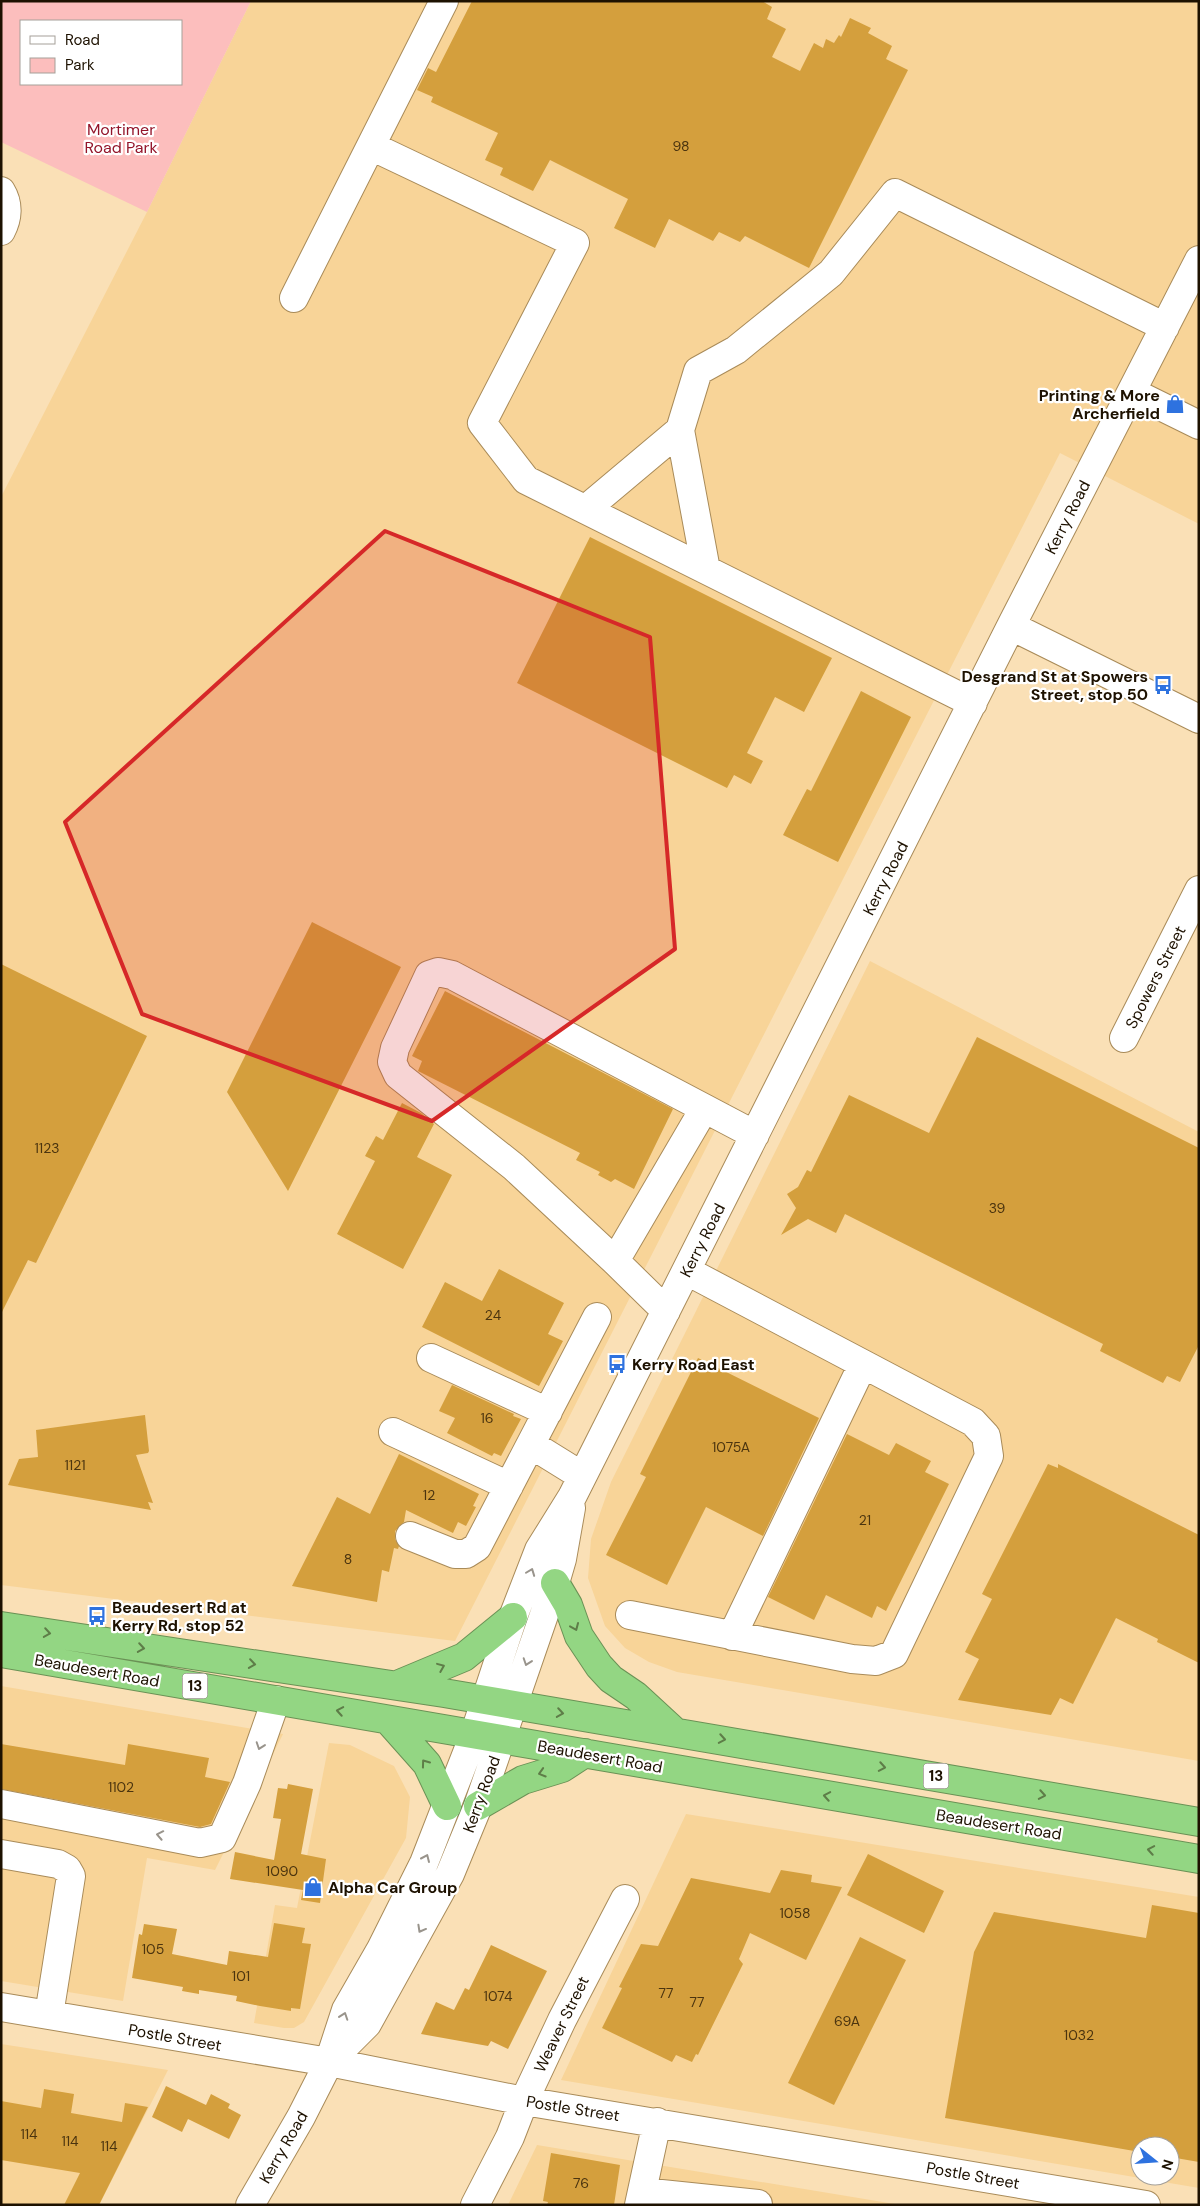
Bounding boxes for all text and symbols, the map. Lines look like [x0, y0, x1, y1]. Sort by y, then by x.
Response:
legend [20, 20, 182, 85]
text: Road [65, 30, 100, 50]
text: Park [65, 55, 95, 75]
park label: Mortimer Road Park [84, 119, 158, 158]
house number: 98 [672, 137, 690, 155]
place label: Printing & More Archerfield [1039, 385, 1160, 424]
shop icon: Printing & More Archerfield [1164, 393, 1186, 415]
street label: Kerry Road [1040, 477, 1095, 558]
place label: Desgrand St at Spowers Street, stop 50 [961, 666, 1148, 705]
bus stop icon: Desgrand St at Spowers Street, stop 50 [1152, 674, 1174, 696]
street label: Kerry Road [858, 838, 913, 919]
street label: Spowers Street [1120, 922, 1190, 1032]
house number: 1123 [34, 1139, 60, 1157]
house number: 39 [989, 1199, 1006, 1217]
street label: Kerry Road [675, 1200, 730, 1281]
house number: 24 [485, 1306, 502, 1324]
bus stop icon: Kerry Road East [606, 1353, 628, 1375]
place label: Kerry Road East [632, 1354, 755, 1375]
house number: 16 [480, 1409, 494, 1427]
house number: 1075A [712, 1438, 750, 1456]
house number: 1121 [64, 1456, 86, 1474]
house number: 12 [423, 1486, 435, 1504]
house number: 21 [859, 1511, 871, 1529]
house number: 8 [344, 1550, 352, 1568]
one-way arrow [525, 1568, 535, 1576]
place label: Beaudesert Rd at Kerry Rd, stop 52 [112, 1597, 247, 1636]
bus stop icon: Beaudesert Rd at Kerry Rd, stop 52 [86, 1605, 108, 1627]
one-way arrow [569, 1622, 580, 1631]
one-way arrow [43, 1628, 51, 1638]
one-way arrow [137, 1642, 145, 1653]
street label: Beaudesert Road [33, 1649, 161, 1692]
one-way arrow [523, 1657, 533, 1665]
one-way arrow [248, 1659, 256, 1669]
one-way arrow [436, 1663, 445, 1674]
road number: 13 [182, 1674, 208, 1698]
one-way arrow [336, 1707, 344, 1717]
one-way arrow [556, 1708, 565, 1718]
one-way arrow [718, 1734, 727, 1744]
street label: Beaudesert Road [536, 1735, 664, 1778]
one-way arrow [256, 1741, 266, 1750]
street label: Kerry Road [458, 1753, 505, 1835]
one-way arrow [422, 1759, 431, 1769]
one-way arrow [878, 1761, 887, 1771]
road number: 13 [924, 1764, 948, 1788]
one-way arrow [538, 1768, 546, 1778]
house number: 1102 [108, 1778, 134, 1796]
one-way arrow [1038, 1789, 1047, 1799]
one-way arrow [823, 1792, 831, 1802]
street label: Beaudesert Road [935, 1804, 1063, 1845]
one-way arrow [156, 1830, 165, 1841]
one-way arrow [1146, 1846, 1155, 1856]
one-way arrow [420, 1854, 431, 1863]
house number: 1090 [266, 1862, 298, 1880]
shop icon: Alpha Car Group [302, 1876, 324, 1898]
place label: Alpha Car Group [328, 1877, 458, 1898]
house number: 1058 [780, 1904, 811, 1922]
one-way arrow [417, 1924, 427, 1933]
house number: 105 [142, 1940, 164, 1958]
house number: 101 [232, 1967, 250, 1985]
street label: Weaver Street [529, 1973, 594, 2076]
house number: 77 [659, 1984, 673, 2002]
house number: 1074 [484, 1987, 513, 2005]
house number: 77 [690, 1993, 704, 2011]
one-way arrow [338, 2012, 348, 2020]
house number: 69A [834, 2012, 860, 2030]
street label: Postle Street [127, 2019, 223, 2056]
house number: 1032 [1064, 2026, 1094, 2044]
street label: Postle Street [525, 2091, 621, 2126]
street label: Kerry Road [254, 2107, 313, 2187]
house number: 114 [20, 2125, 38, 2143]
house number: 114 [61, 2132, 79, 2150]
north arrow [1130, 2136, 1180, 2186]
house number: 114 [100, 2137, 118, 2155]
street label: Postle Street [925, 2157, 1021, 2194]
text: N [1157, 2157, 1178, 2172]
house number: 76 [573, 2174, 589, 2192]

